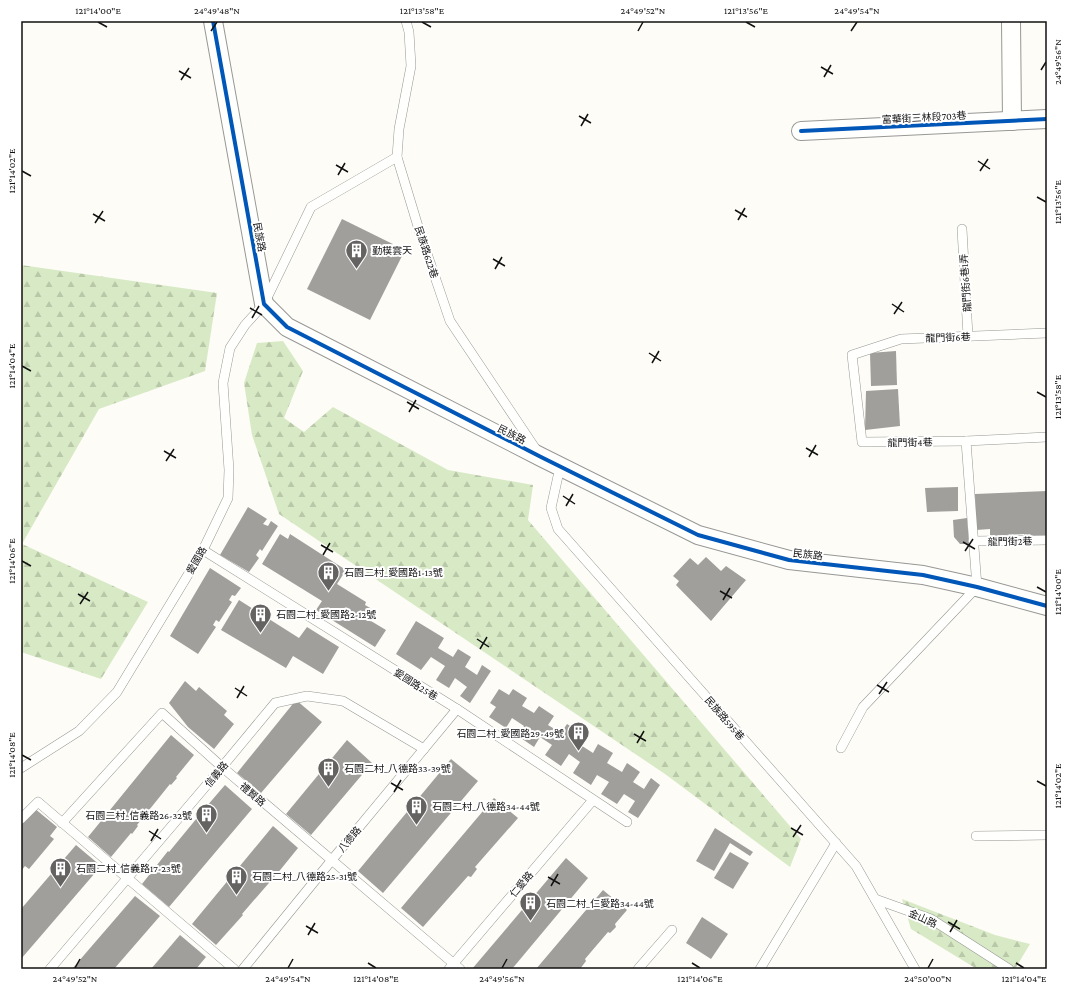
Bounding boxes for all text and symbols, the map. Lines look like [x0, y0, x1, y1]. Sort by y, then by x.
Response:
text: 121°14'00"E [75, 5, 121, 16]
text: 24°49'48"N [194, 5, 240, 16]
text: 121°13'58"E [400, 5, 445, 16]
text: 24°49'52"N [621, 5, 666, 16]
text: 121°13'56"E [724, 5, 769, 16]
text: 24°49'54"N [834, 5, 880, 16]
text: 24°49'56"N [1052, 39, 1063, 85]
street label: 富華街三林段703巷 [881, 110, 967, 125]
text: 121°14'02"E [6, 148, 17, 193]
text: 121°13'56"E [1052, 179, 1063, 224]
street label: 民族路 [251, 221, 268, 253]
street label: 民族路622巷 [413, 225, 440, 280]
building icon: 勤樸雲天 [343, 237, 369, 270]
place label: 勤樸雲天 [372, 245, 412, 256]
street label: 龍門街6巷1弄 [958, 253, 973, 312]
street label: 龍門街6巷 [925, 331, 971, 344]
text: 121°14'04"E [6, 343, 17, 389]
text: 121°13'58"E [1052, 374, 1063, 419]
street label: 民族路 [496, 423, 528, 446]
street label: 龍門街4巷 [887, 437, 933, 448]
street label: 龍門街2巷 [988, 536, 1032, 547]
text: 121°14'06"E [6, 538, 17, 584]
street label: 愛國路 [184, 545, 209, 576]
street label: 民族路 [792, 547, 823, 562]
building icon: 石園二村_愛國路1-13號 [316, 559, 342, 592]
place label: 石園二村_愛國路1-13號 [344, 567, 443, 578]
text: 121°14'00"E [1052, 569, 1063, 615]
building icon: 石園二村_愛國路2-12號 [247, 601, 273, 634]
place label: 石園二村_愛國路2-12號 [276, 609, 376, 620]
street label: 愛國路25巷 [392, 667, 440, 702]
street label: 民族路595巷 [703, 694, 747, 742]
building icon: 石園二村_愛國路29-49號 [566, 720, 592, 753]
place label: 石園二村_愛國路29-49號 [456, 728, 564, 739]
text: 121°14'08"E [6, 732, 17, 778]
building icon: 石園二村_八德路33-39號 [316, 755, 342, 788]
street label: 信義路 [203, 759, 230, 789]
place label: 石園二村_八德路33-39號 [344, 763, 451, 774]
text: 121°14'02"E [1052, 763, 1063, 808]
street label: 禮賢路 [238, 780, 268, 808]
building icon: 石園二村_八德路34-44號 [404, 793, 430, 826]
place label: 石園二村_八德路34-44號 [432, 801, 540, 812]
building icon: 石園二村_信義路26-32號 [194, 802, 220, 835]
place label: 石園二村_信義路26-32號 [85, 810, 192, 821]
street label: 八德路 [336, 824, 363, 854]
building icon: 石園二村_信義路17-23號 [48, 855, 74, 888]
place label: 石園二村_信義路17-23號 [76, 863, 181, 874]
building icon: 石園二村_八德路25-31號 [224, 863, 250, 896]
street label: 仁愛路 [508, 869, 535, 899]
place label: 石園二村_八德路25-31號 [252, 871, 357, 882]
building icon: 石園二村_仁愛路34-44號 [518, 890, 544, 923]
place label: 石園二村_仁愛路34-44號 [546, 898, 654, 909]
street label: 金山路 [907, 907, 939, 930]
text: 24°49'52"N [53, 973, 98, 984]
text: 24°49'54"N [265, 973, 311, 984]
text: 121°14'08"E [353, 973, 399, 984]
text: 24°49'56"N [479, 973, 525, 984]
text: 121°14'06"E [677, 973, 723, 984]
text: 24°50'00"N [904, 973, 952, 984]
text: 121°14'04"E [1001, 973, 1047, 984]

